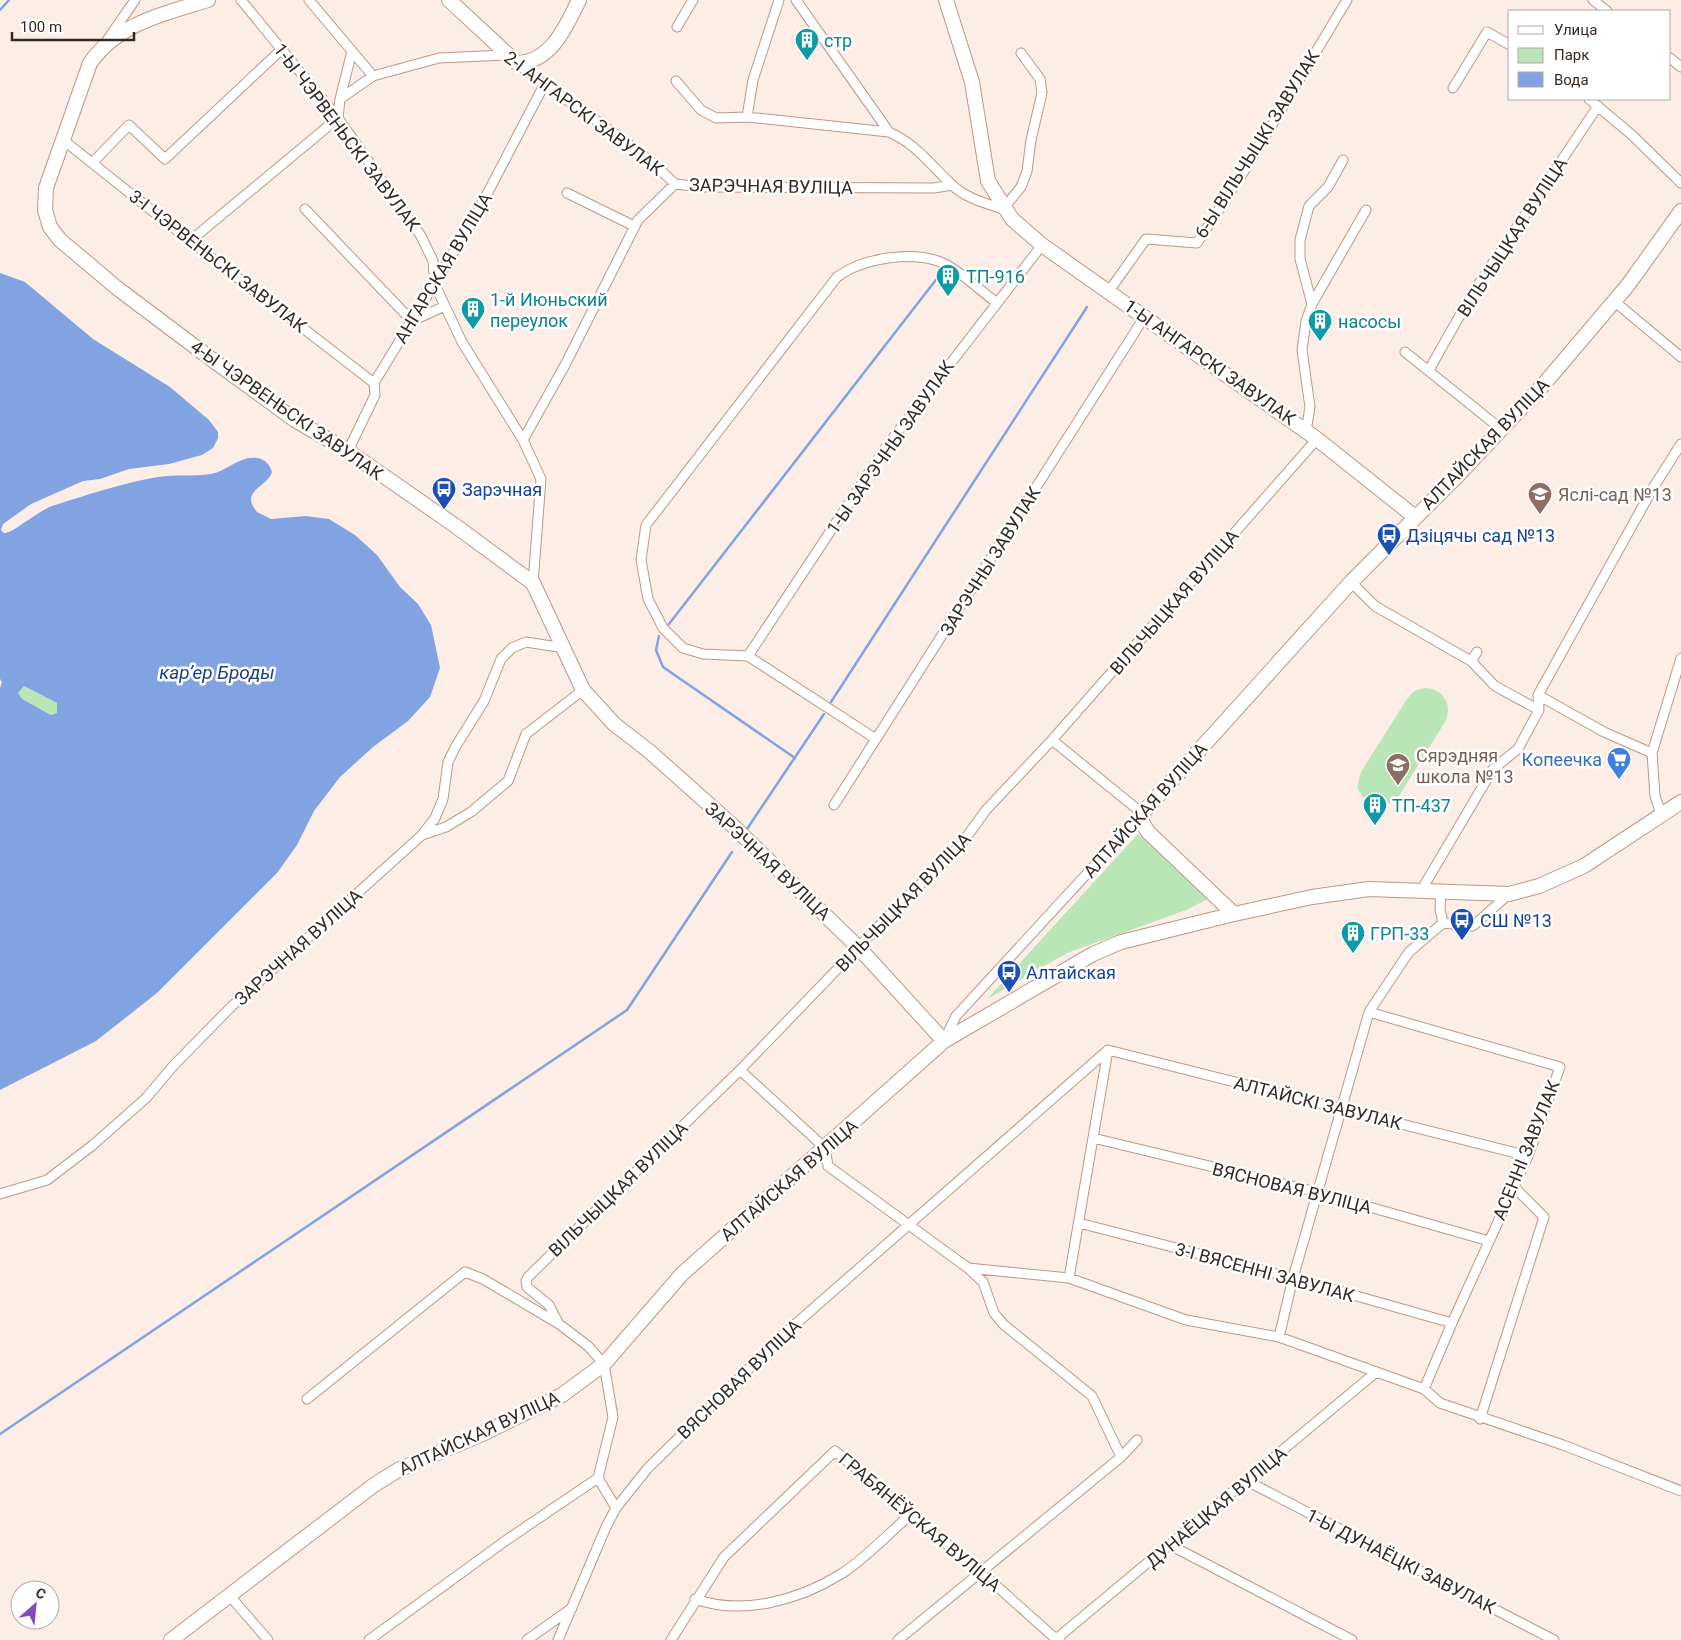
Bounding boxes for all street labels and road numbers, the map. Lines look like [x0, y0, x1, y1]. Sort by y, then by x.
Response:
street label: 1-Ы ЧЭРВЕНЬСКІ ЗАВУЛАК [269, 39, 425, 235]
street label: 2-І АНГАРСКІ ЗАВУЛАК [500, 46, 668, 180]
street label: 6-Ы ВІЛЬЧЫЦКІ ЗАВУЛАК [1190, 46, 1324, 242]
street label: ВІЛЬЧЫЦКАЯ ВУЛІЦА [1453, 153, 1571, 320]
street label: ЗАРЭЧНАЯ ВУЛІЦА [689, 174, 853, 198]
street label: 3-І ЧЭРВЕНЬСКІ ЗАВУЛАК [125, 185, 311, 337]
street label: АНГАРСКАЯ ВУЛІЦА [390, 189, 496, 347]
street label: 1-Ы АНГАРСКІ ЗАВУЛАК [1120, 295, 1300, 429]
street label: 4-Ы ЧЭРВЕНЬСКІ ЗАВУЛАК [187, 336, 387, 485]
street label: 1-Ы ЗАРЭЧНЫ ЗАВУЛАК [822, 356, 958, 538]
street label: АЛТАЙСКАЯ ВУЛІЦА [1417, 374, 1553, 514]
street label: ЗАРЭЧНЫ ЗАВУЛАК [936, 482, 1045, 639]
street label: ВІЛЬЧЫЦКАЯ ВУЛІЦА [1105, 525, 1243, 679]
street label: АЛТАЙСКАЯ ВУЛІЦА [1079, 738, 1211, 882]
street label: ЗАРЭЧНАЯ ВУЛІЦА [701, 798, 835, 925]
street label: ВІЛЬЧЫЦКАЯ ВУЛІЦА [831, 828, 975, 976]
street label: ЗАРЭЧНАЯ ВУЛІЦА [230, 884, 366, 1010]
street label: АЛТАЙСКІ ЗАВУЛАК [1232, 1072, 1405, 1134]
street label: АСЕННІ ЗАВУЛАК [1488, 1076, 1564, 1223]
street label: АЛТАЙСКАЯ ВУЛІЦА [716, 1115, 862, 1245]
street label: ВІЛЬЧЫЦКАЯ ВУЛІЦА [544, 1117, 692, 1261]
street label: ВЯСНОВАЯ ВУЛІЦА [1210, 1158, 1374, 1218]
street label: 3-І ВЯСЕННІ ЗАВУЛАК [1173, 1238, 1357, 1306]
street label: ВЯСНОВАЯ ВУЛІЦА [673, 1315, 805, 1443]
street label: АЛТАЙСКАЯ ВУЛІЦА [395, 1386, 563, 1479]
street label: ДУНАЁЦКАЯ ВУЛІЦА [1141, 1442, 1291, 1572]
street label: ГРАБЯНЁЎСКАЯ ВУЛІЦА [835, 1448, 1005, 1596]
street label: 1-Ы ДУНАЁЦКІ ЗАВУЛАК [1303, 1504, 1500, 1618]

